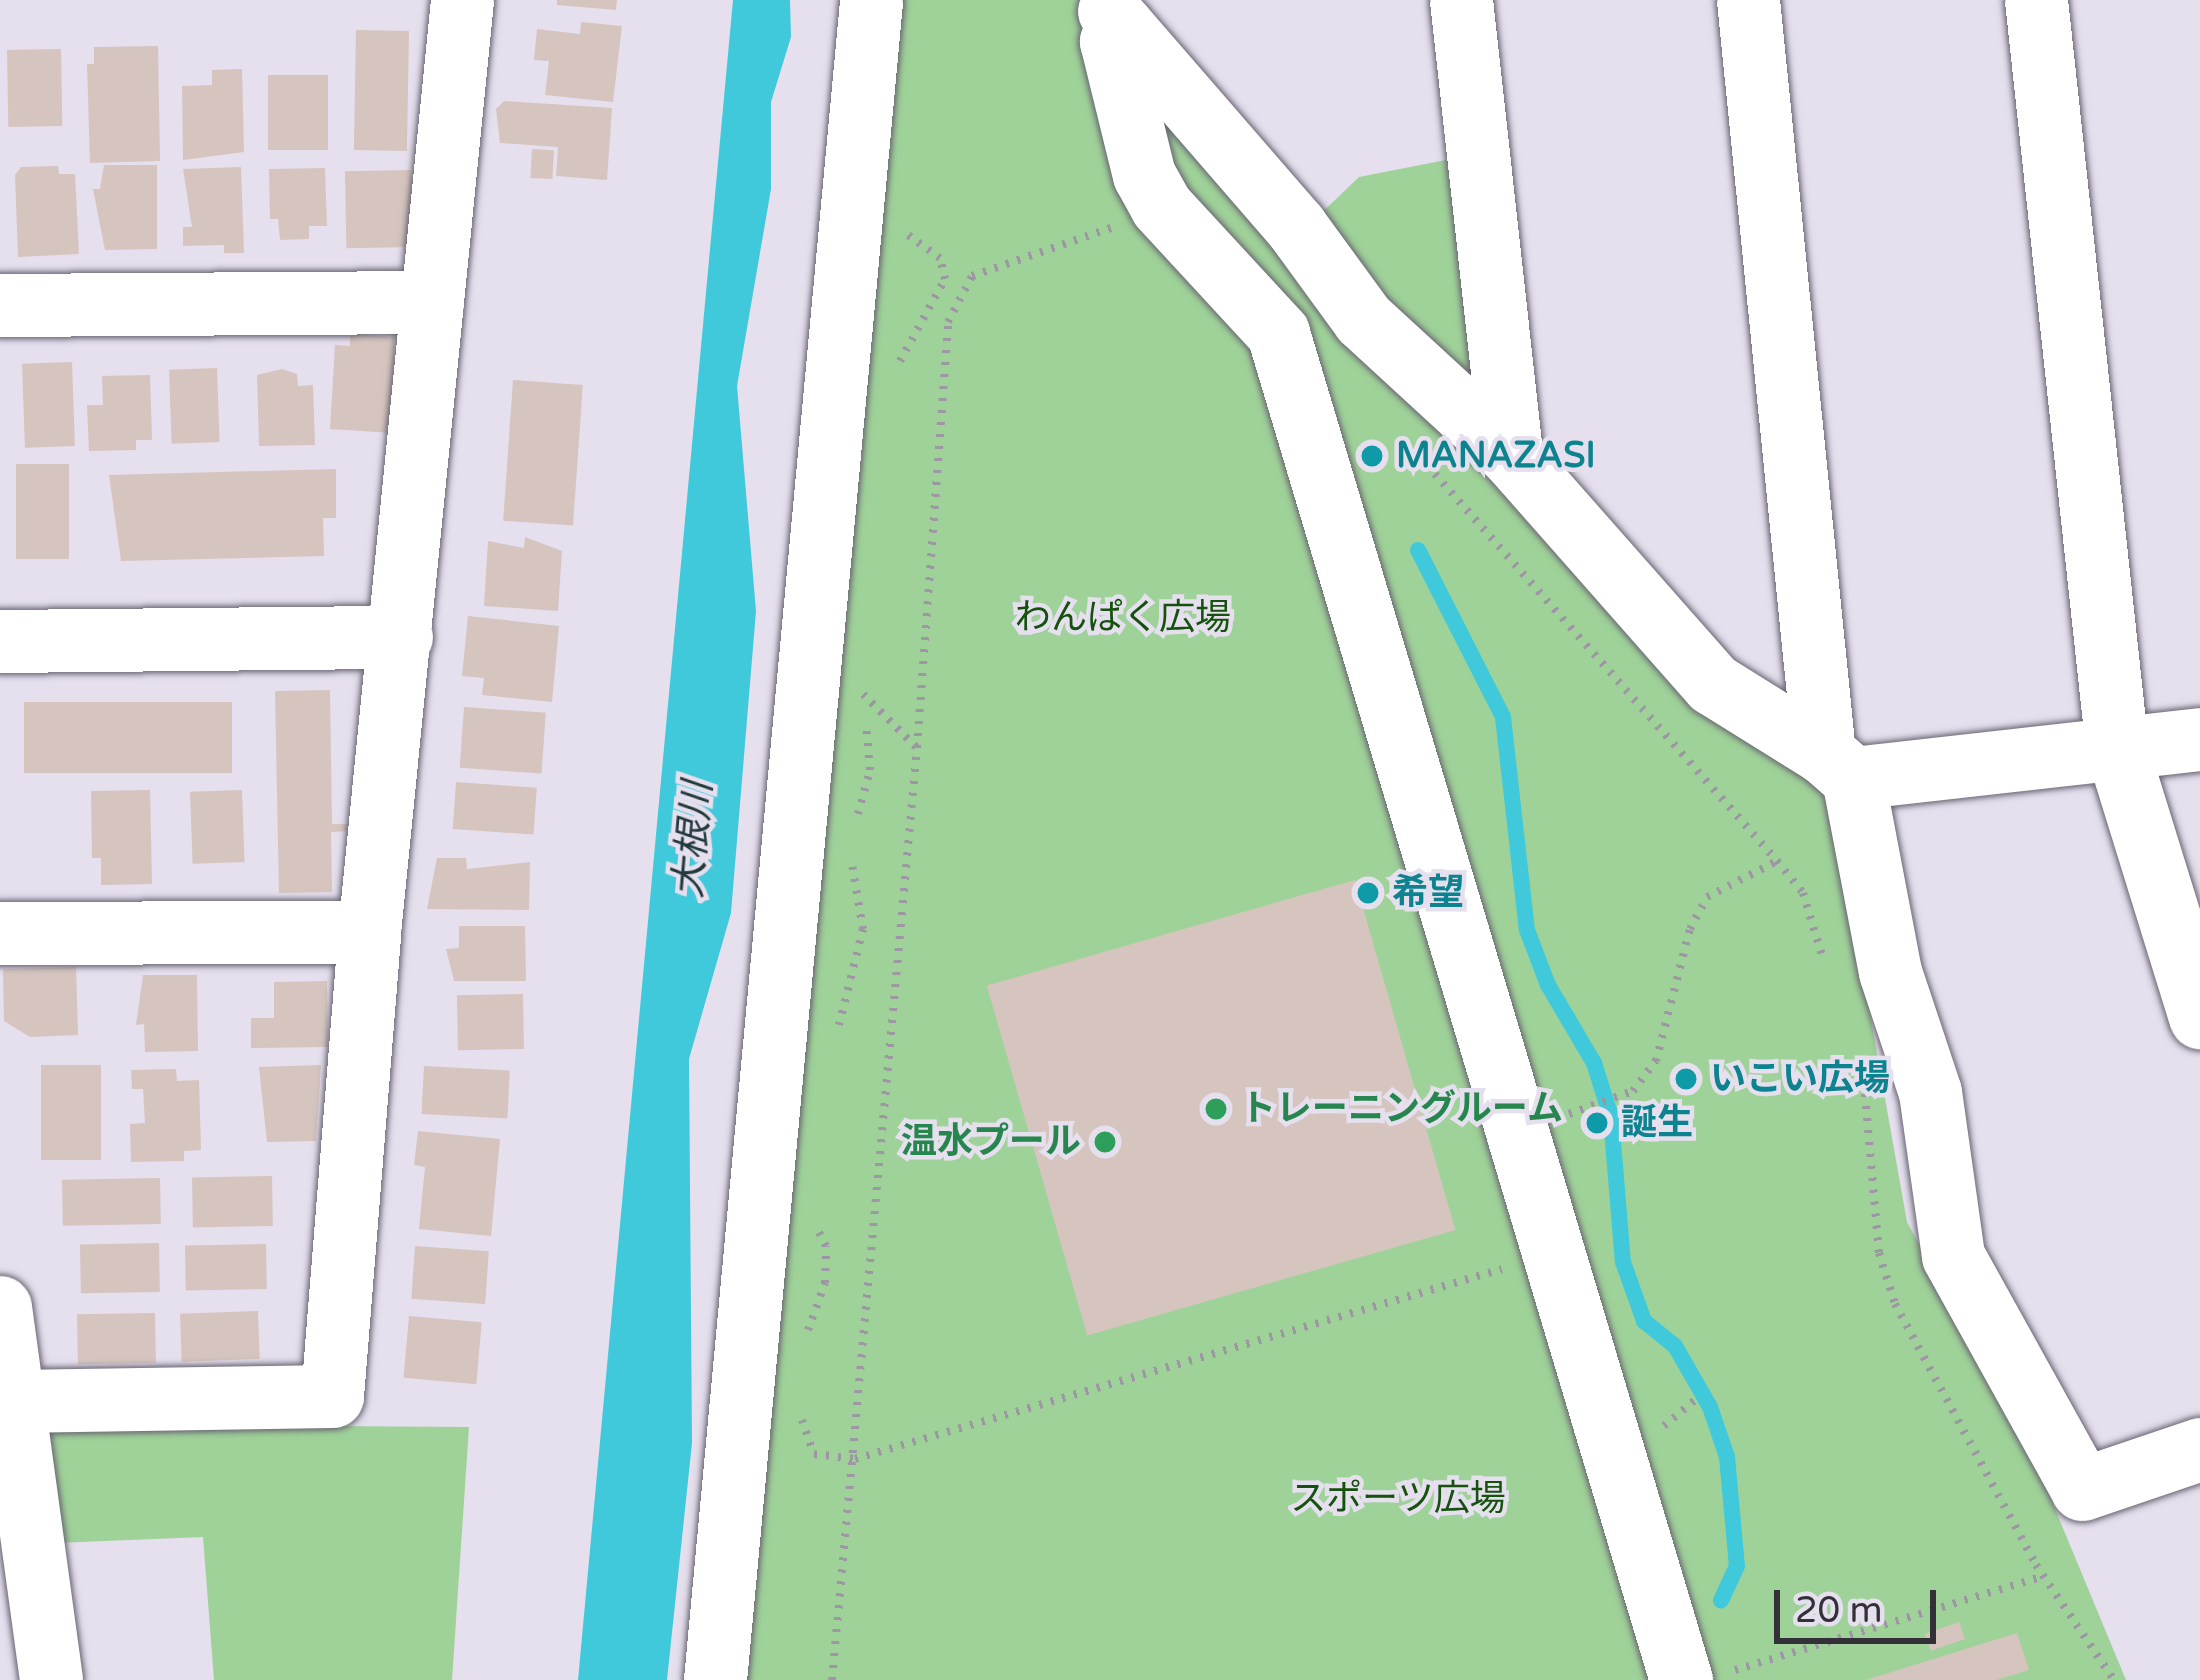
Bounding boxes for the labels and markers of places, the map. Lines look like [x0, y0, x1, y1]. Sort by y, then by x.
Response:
place label: MANAZASI [1396, 434, 1596, 478]
marker: MANAZASI [1359, 443, 1385, 469]
place label: 希望 [1392, 871, 1464, 915]
marker: 希望 [1355, 880, 1381, 906]
place label: いこい広場 [1710, 1057, 1890, 1101]
marker: いこい広場 [1673, 1066, 1699, 1092]
place label: トレーニングルーム [1240, 1087, 1564, 1131]
marker: トレーニングルーム [1203, 1096, 1229, 1122]
place label: 誕生 [1621, 1101, 1693, 1145]
marker: 誕生 [1584, 1110, 1610, 1136]
place label: 温水プール [901, 1120, 1081, 1164]
marker: 温水プール [1092, 1129, 1118, 1155]

